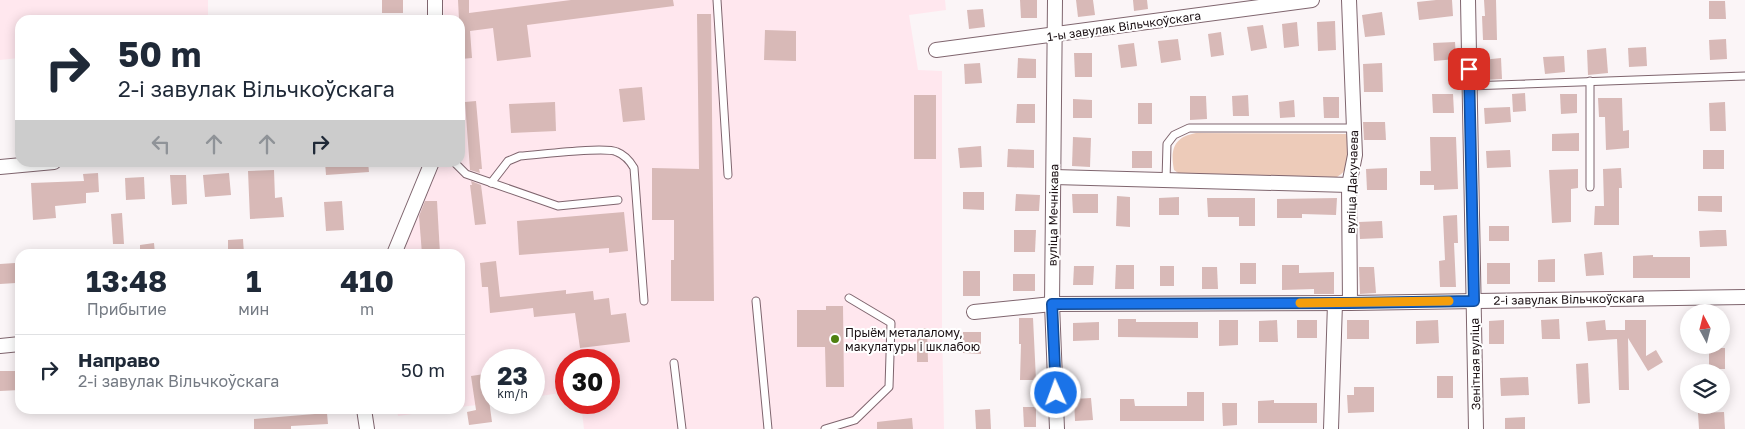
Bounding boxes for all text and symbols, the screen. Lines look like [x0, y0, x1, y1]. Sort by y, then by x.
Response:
street label: 1-ы завулак Вільчкоўскага [1046, 8, 1202, 44]
text: 50 m [118, 33, 201, 75]
icon: right [35, 35, 100, 100]
pin [1448, 48, 1490, 90]
icon: arrive [1455, 55, 1483, 83]
text: 2-і завулак Вільчкоўскага [118, 75, 395, 102]
icon: left [147, 130, 175, 158]
icon: ahead [200, 130, 228, 158]
icon: ahead [253, 130, 281, 158]
icon: right [306, 130, 334, 158]
street label: вуліца Дакучаева [1343, 130, 1361, 234]
street label: вуліца Мечнікава [1045, 164, 1061, 266]
text: 13:48 [86, 263, 167, 299]
text: 1 [246, 263, 262, 299]
text: 410 [340, 263, 394, 299]
street label: 2-і завулак Вільчкоўскага [1493, 290, 1645, 308]
text: Прибытие [87, 299, 166, 319]
text: мин [238, 299, 269, 319]
text: m [360, 299, 374, 319]
north arrow [1680, 304, 1730, 354]
map controls [1680, 304, 1730, 414]
street label: Зенітная вуліца [1467, 318, 1483, 410]
place label: Прыём металалому, макулатуры і шклабою [845, 325, 980, 354]
marker: Прыём металалому, макулатуры і шклабою [829, 333, 841, 345]
text: Направо [78, 348, 160, 371]
speed limit sign: 30 [555, 349, 620, 414]
icon: right [35, 356, 63, 384]
text: 50 m [401, 358, 445, 381]
text: 23 [497, 360, 528, 391]
button: layers [1680, 364, 1730, 414]
position arrow [1029, 366, 1081, 418]
text: 2-і завулак Вільчкоўскага [78, 371, 279, 391]
text: km/h [497, 386, 528, 401]

